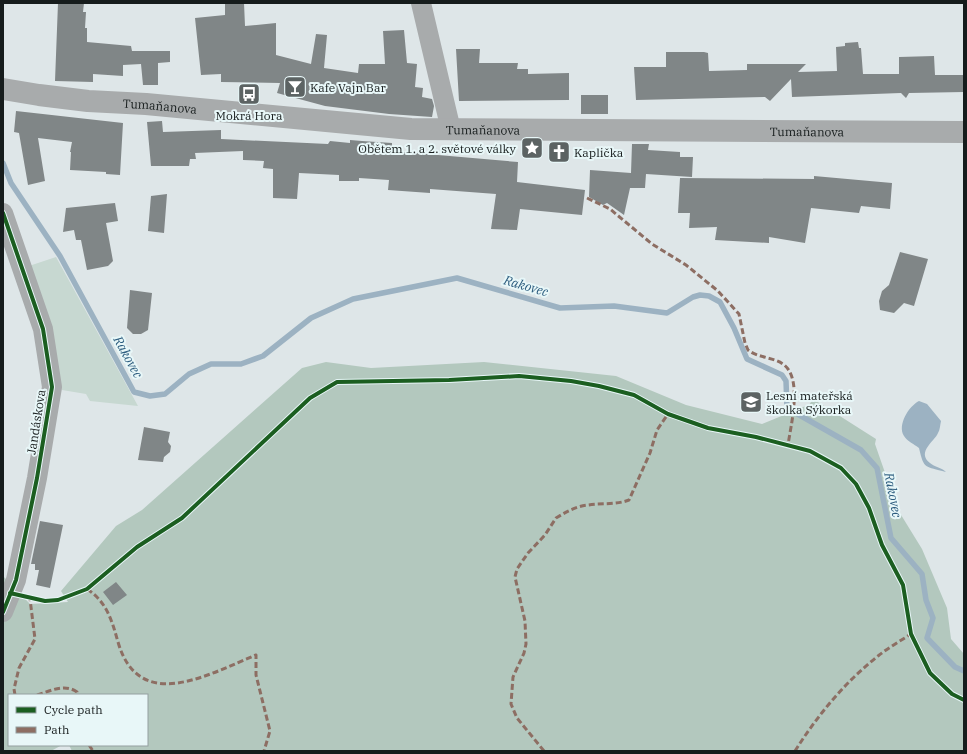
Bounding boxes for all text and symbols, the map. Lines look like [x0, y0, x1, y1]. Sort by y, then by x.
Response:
bar icon: Kafe Vajn Bar [282, 74, 308, 100]
place label: Kafe Vajn Bar [310, 80, 386, 95]
bus stop icon: Mokrá Hora [236, 81, 262, 107]
street label: Tumaňanova [122, 95, 198, 116]
place label: Mokrá Hora [216, 108, 283, 123]
street label: Tumaňanova [446, 122, 521, 137]
street label: Tumaňanova [770, 123, 845, 139]
place icon: Obětem 1. a 2. světové války [519, 135, 545, 161]
church icon: Kaplička [546, 139, 572, 165]
place label: Obětem 1. a 2. světové války [358, 141, 517, 156]
place label: Kaplička [574, 145, 624, 160]
water label: Rakovec [501, 271, 551, 301]
water label: Rakovec [109, 332, 147, 381]
street label: Jandáskova [23, 388, 49, 456]
place label: Lesní mateřská školka Sýkorka [766, 388, 853, 417]
school or university icon: Lesní mateřská školka Sýkorka [738, 389, 764, 415]
water label: Rakovec [880, 470, 906, 519]
legend [8, 694, 148, 746]
text: Cycle path [44, 702, 103, 717]
text: Path [44, 722, 70, 737]

